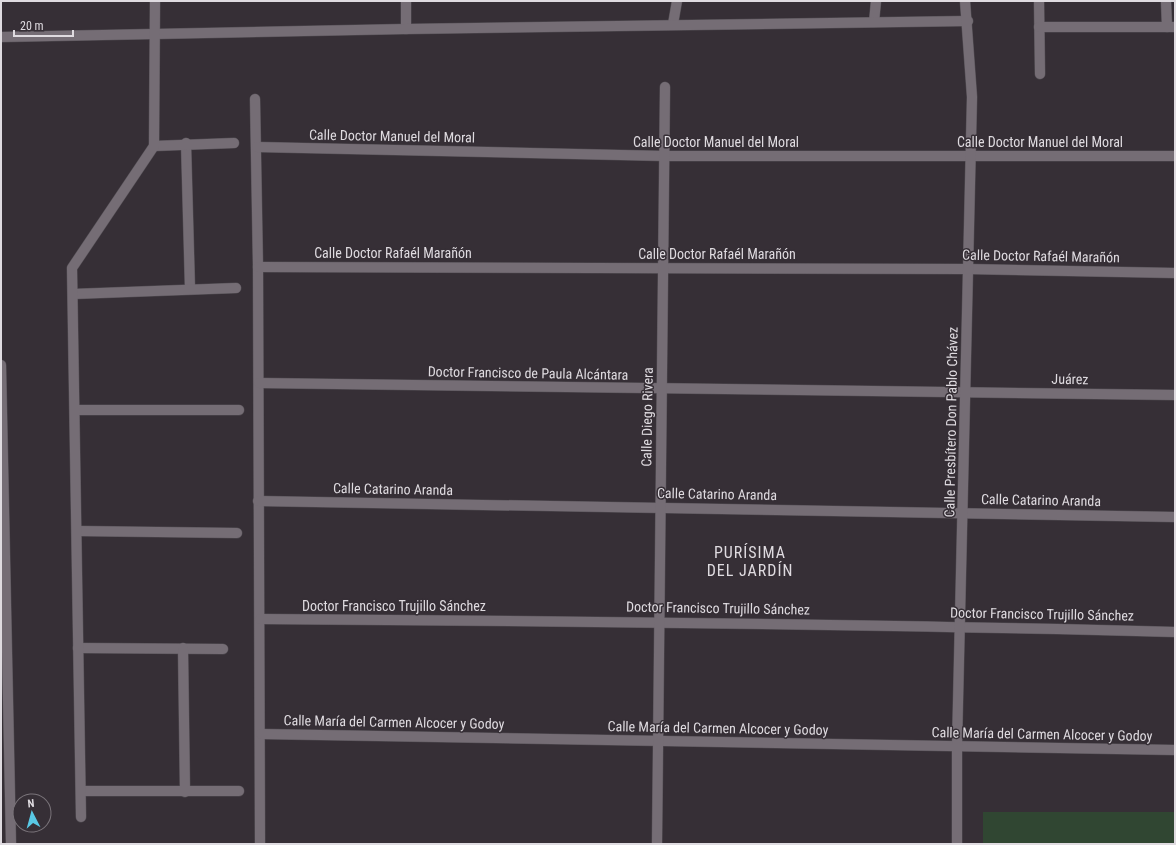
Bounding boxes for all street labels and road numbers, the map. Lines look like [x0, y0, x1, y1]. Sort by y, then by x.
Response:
street label: Calle Doctor Manuel del Moral [309, 127, 475, 145]
street label: Calle Doctor Manuel del Moral [633, 134, 799, 150]
street label: Calle Doctor Manuel del Moral [957, 134, 1123, 150]
street label: Calle Doctor Rafaél Marañón [314, 245, 472, 261]
street label: Calle Doctor Rafaél Marañón [638, 246, 796, 262]
street label: Calle Doctor Rafaél Marañón [962, 247, 1120, 265]
street label: Calle Presbítero Don Pablo Chávez [941, 327, 961, 517]
street label: Doctor Francisco de Paula Alcántara [428, 363, 628, 383]
street label: Calle Diego Rivera [638, 367, 656, 467]
street label: Juárez [1051, 371, 1089, 387]
street label: Calle Catarino Aranda [333, 480, 453, 498]
street label: Calle Catarino Aranda [657, 485, 777, 503]
street label: Calle Catarino Aranda [981, 491, 1101, 509]
street label: Doctor Francisco Trujillo Sánchez [302, 598, 486, 614]
street label: Doctor Francisco Trujillo Sánchez [626, 598, 810, 618]
street label: Doctor Francisco Trujillo Sánchez [950, 604, 1134, 624]
street label: Calle María del Carmen Alcocer y Godoy [283, 712, 505, 732]
street label: Calle María del Carmen Alcocer y Godoy [607, 718, 829, 738]
street label: Calle María del Carmen Alcocer y Godoy [931, 724, 1153, 744]

